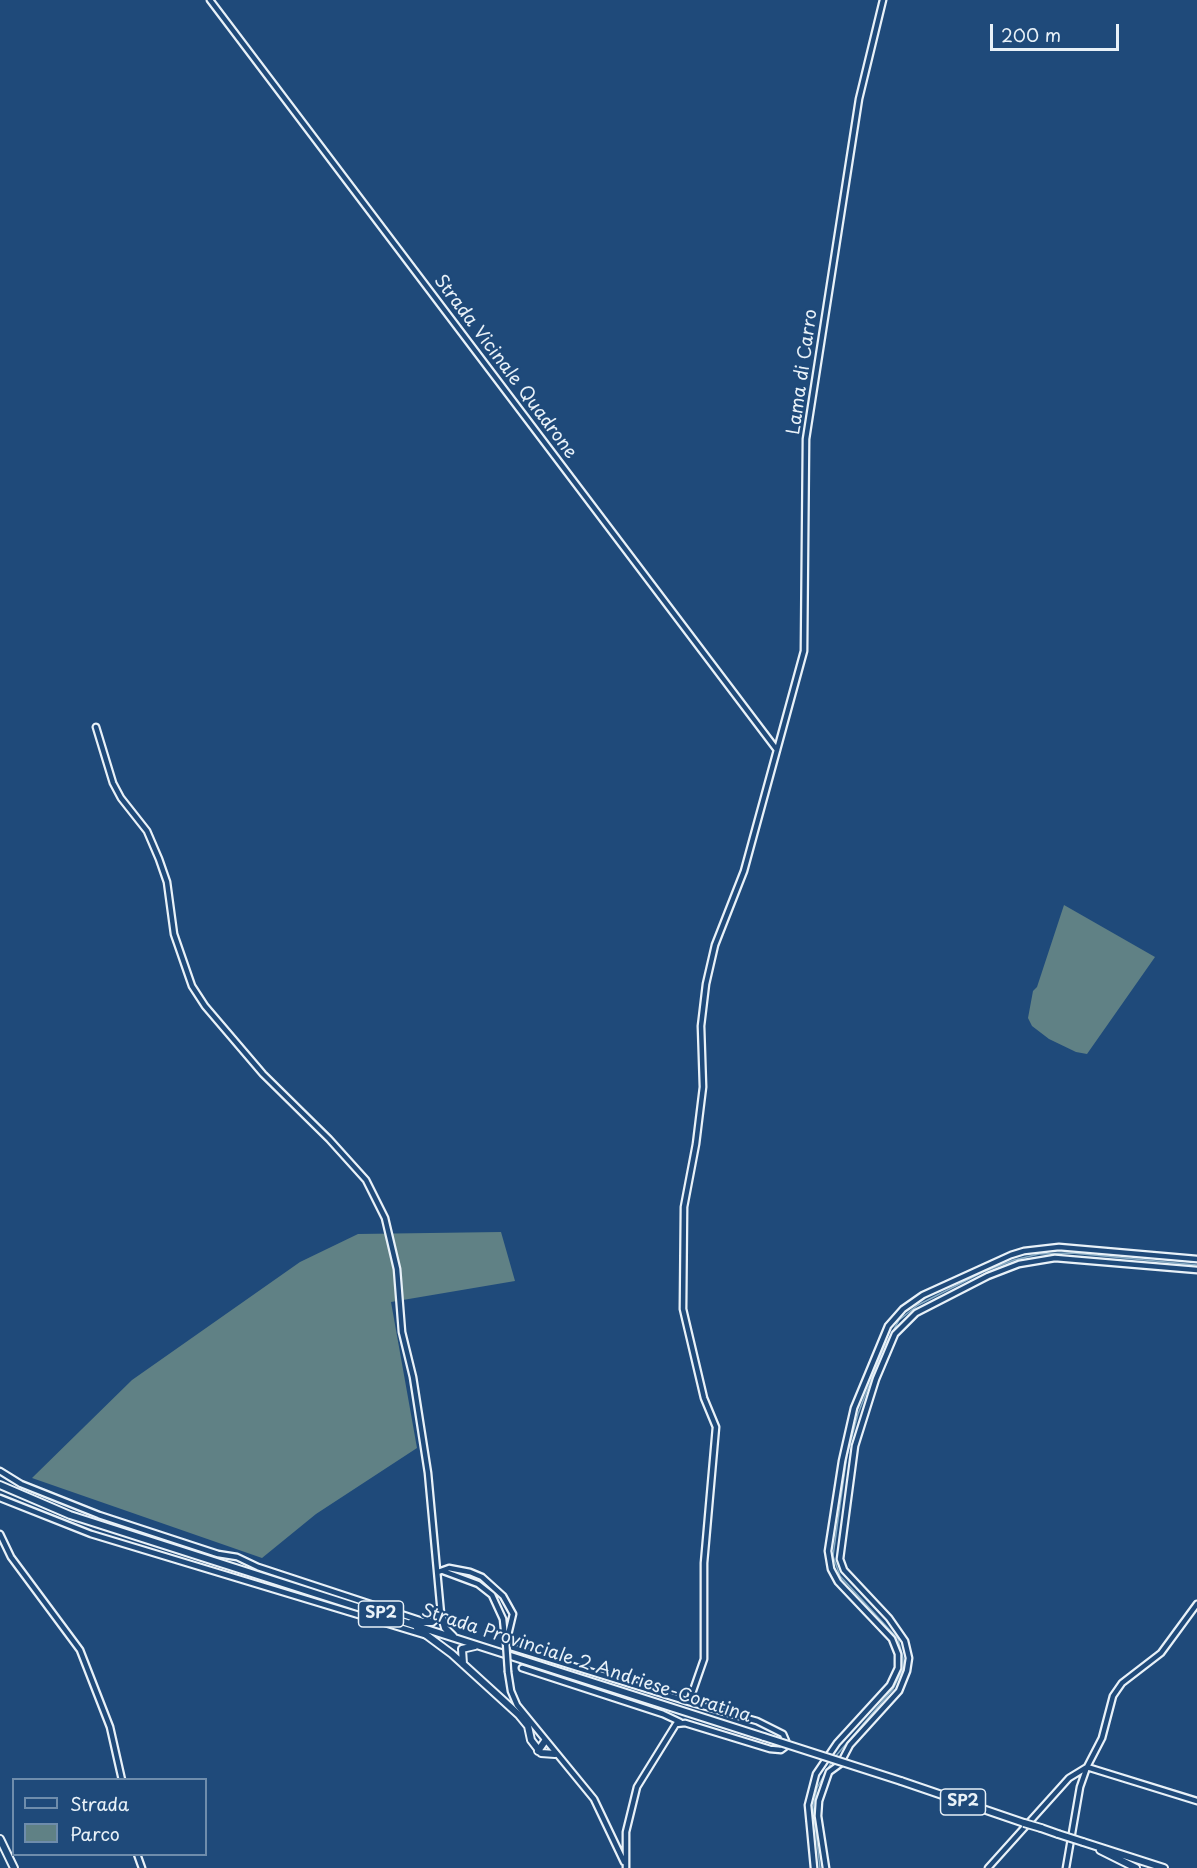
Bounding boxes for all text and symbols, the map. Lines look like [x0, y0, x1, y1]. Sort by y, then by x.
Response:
scale bar [993, 12, 1122, 50]
text: 200 m [1001, 21, 1061, 48]
street label: Strada Vicinale Quadrone [429, 271, 581, 463]
street label: Lama di Carro [784, 308, 822, 436]
street label: Strada Provinciale 2 Andriese-Coratina [418, 1600, 754, 1728]
road number: SP2 [358, 1601, 404, 1627]
legend [12, 1778, 207, 1856]
road number: SP2 [940, 1789, 986, 1815]
text: Strada [70, 1790, 129, 1817]
text: Parco [70, 1820, 120, 1847]

